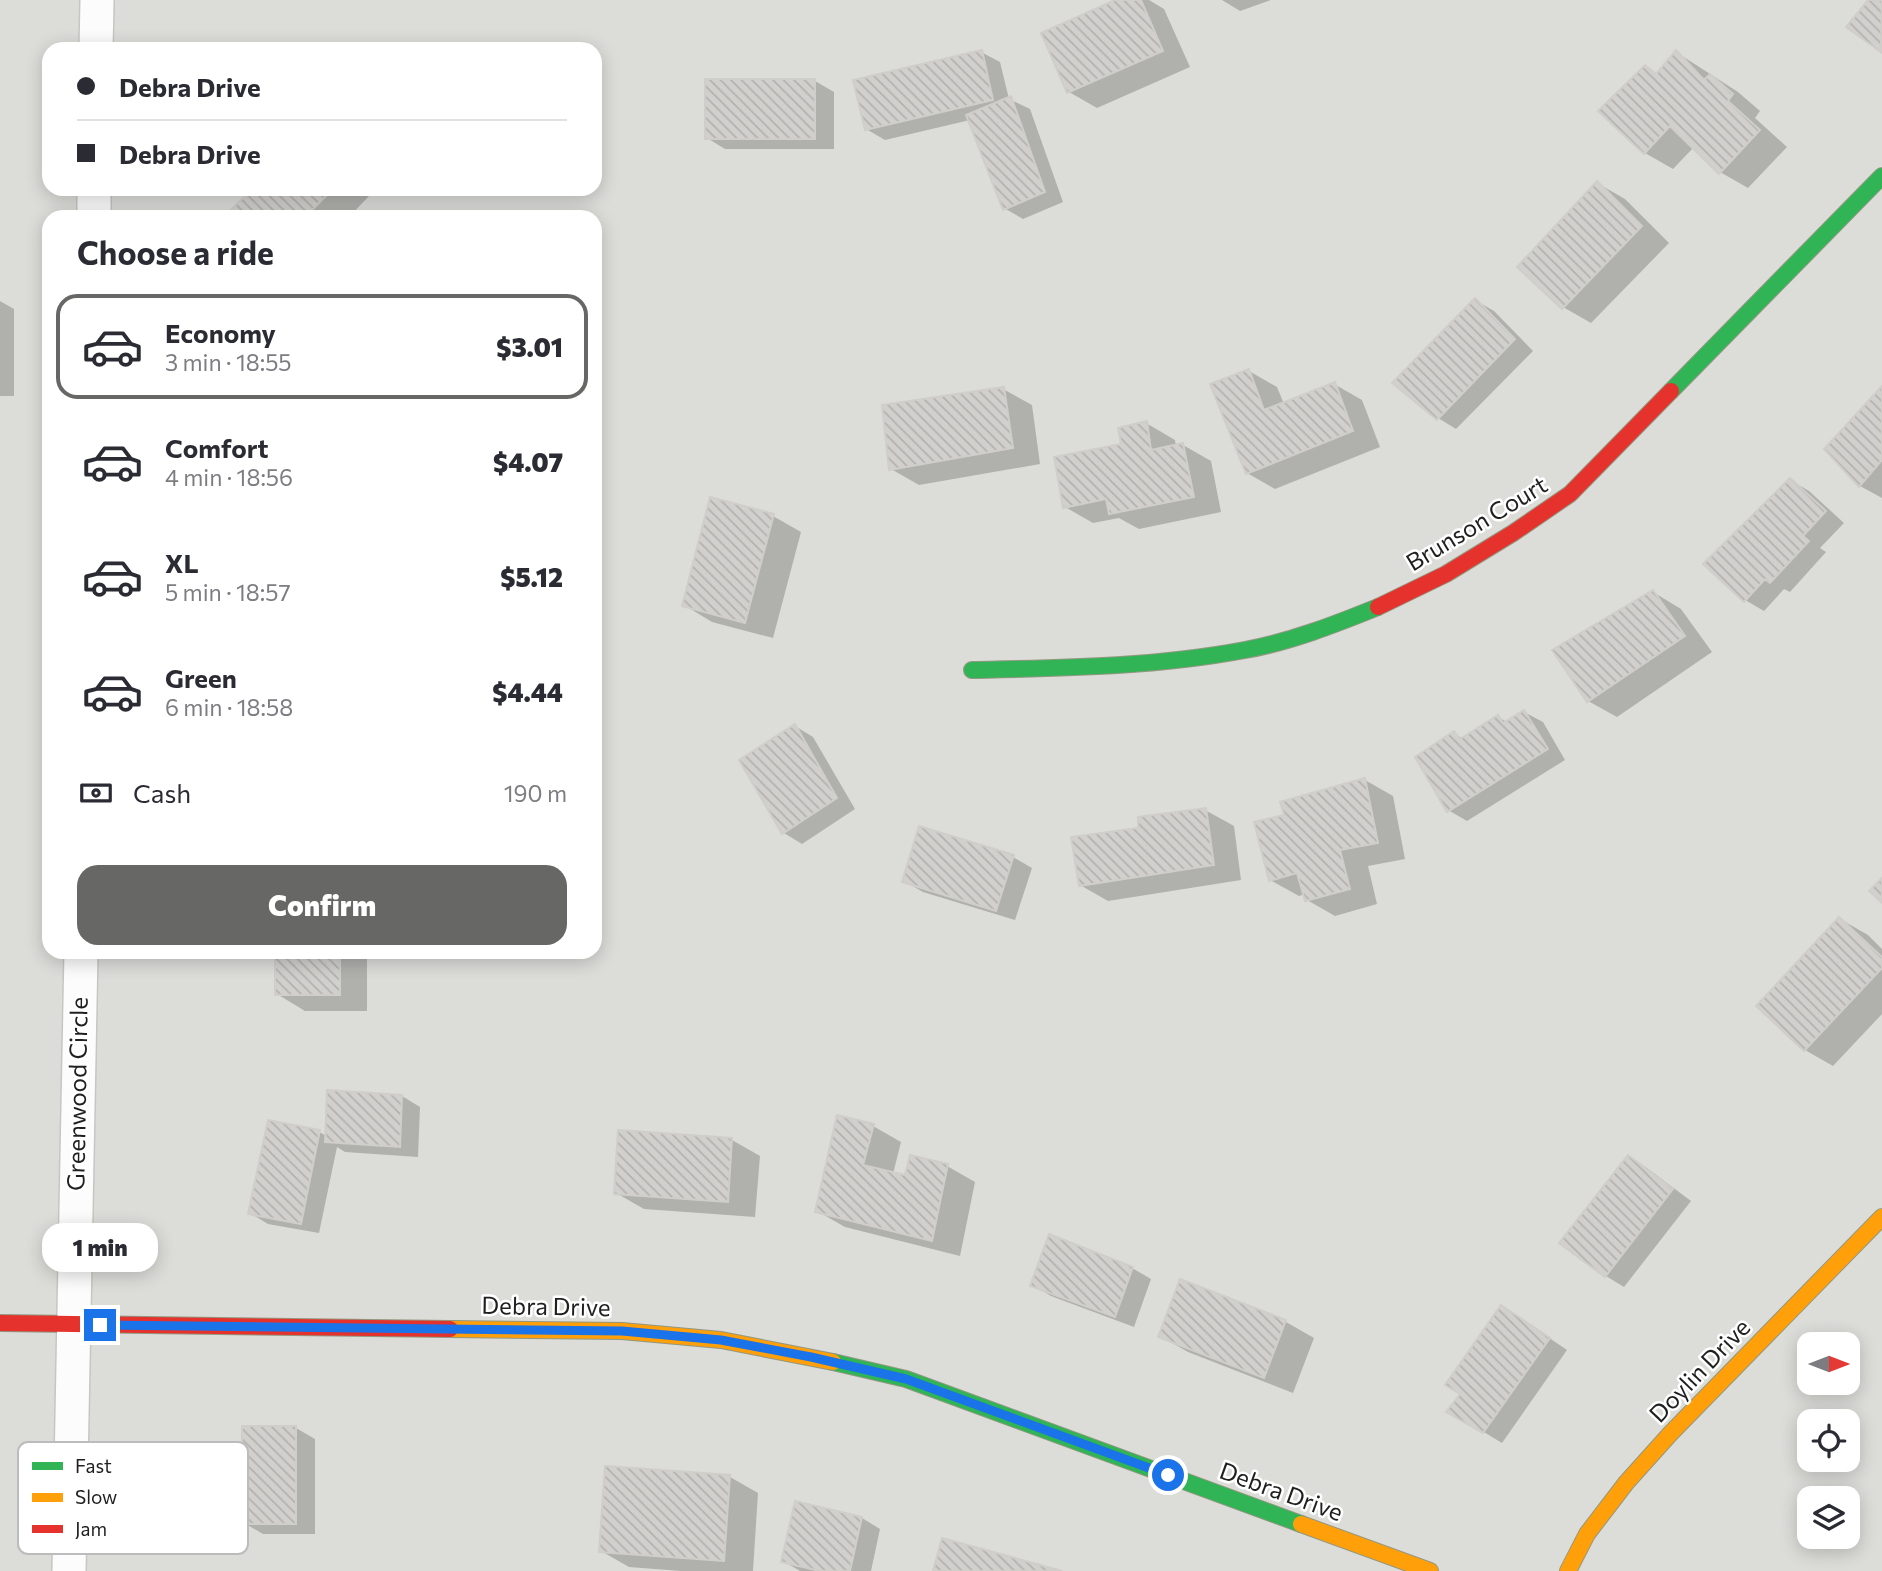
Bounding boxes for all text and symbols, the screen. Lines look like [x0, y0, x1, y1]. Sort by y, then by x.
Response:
text: Debra Drive [119, 71, 261, 102]
text: Debra Drive [119, 138, 261, 169]
text: Choose a ride [77, 232, 274, 272]
icon: car [81, 315, 144, 378]
text: Economy [165, 317, 276, 348]
text: $3.01 [496, 331, 563, 362]
text: 3 min · 18:55 [165, 348, 292, 376]
icon: car [81, 430, 144, 493]
text: Comfort [165, 432, 268, 463]
text: $4.07 [493, 446, 563, 477]
text: 4 min · 18:56 [165, 463, 293, 491]
street label: Brunson Court [1400, 469, 1552, 576]
icon: car [81, 545, 144, 608]
text: XL [165, 547, 199, 578]
text: $5.12 [500, 561, 563, 592]
text: 5 min · 18:57 [165, 578, 291, 606]
icon: car [81, 660, 144, 723]
text: Green [165, 662, 237, 693]
text: $4.44 [492, 676, 563, 707]
text: 6 min · 18:58 [165, 693, 293, 721]
icon: cash [77, 774, 115, 812]
text: Cash [133, 777, 191, 808]
text: 190 m [504, 779, 567, 807]
button: Confirm [77, 865, 567, 945]
street label: Greenwood Circle [60, 997, 93, 1191]
callout: 1 min [42, 1224, 158, 1272]
text: 1 min [72, 1233, 128, 1261]
street label: Debra Drive [481, 1290, 611, 1321]
route end [84, 1309, 116, 1341]
street label: Doylin Drive [1642, 1312, 1755, 1428]
north arrow [1797, 1332, 1860, 1395]
map controls [1797, 1332, 1860, 1549]
button: locate [1797, 1409, 1860, 1472]
legend [18, 1442, 248, 1554]
text: Fast [75, 1454, 112, 1477]
street label: Debra Drive [1216, 1455, 1347, 1526]
route start [1152, 1459, 1184, 1491]
text: Slow [75, 1485, 117, 1508]
button: layers [1797, 1486, 1860, 1549]
text: Jam [75, 1517, 107, 1540]

